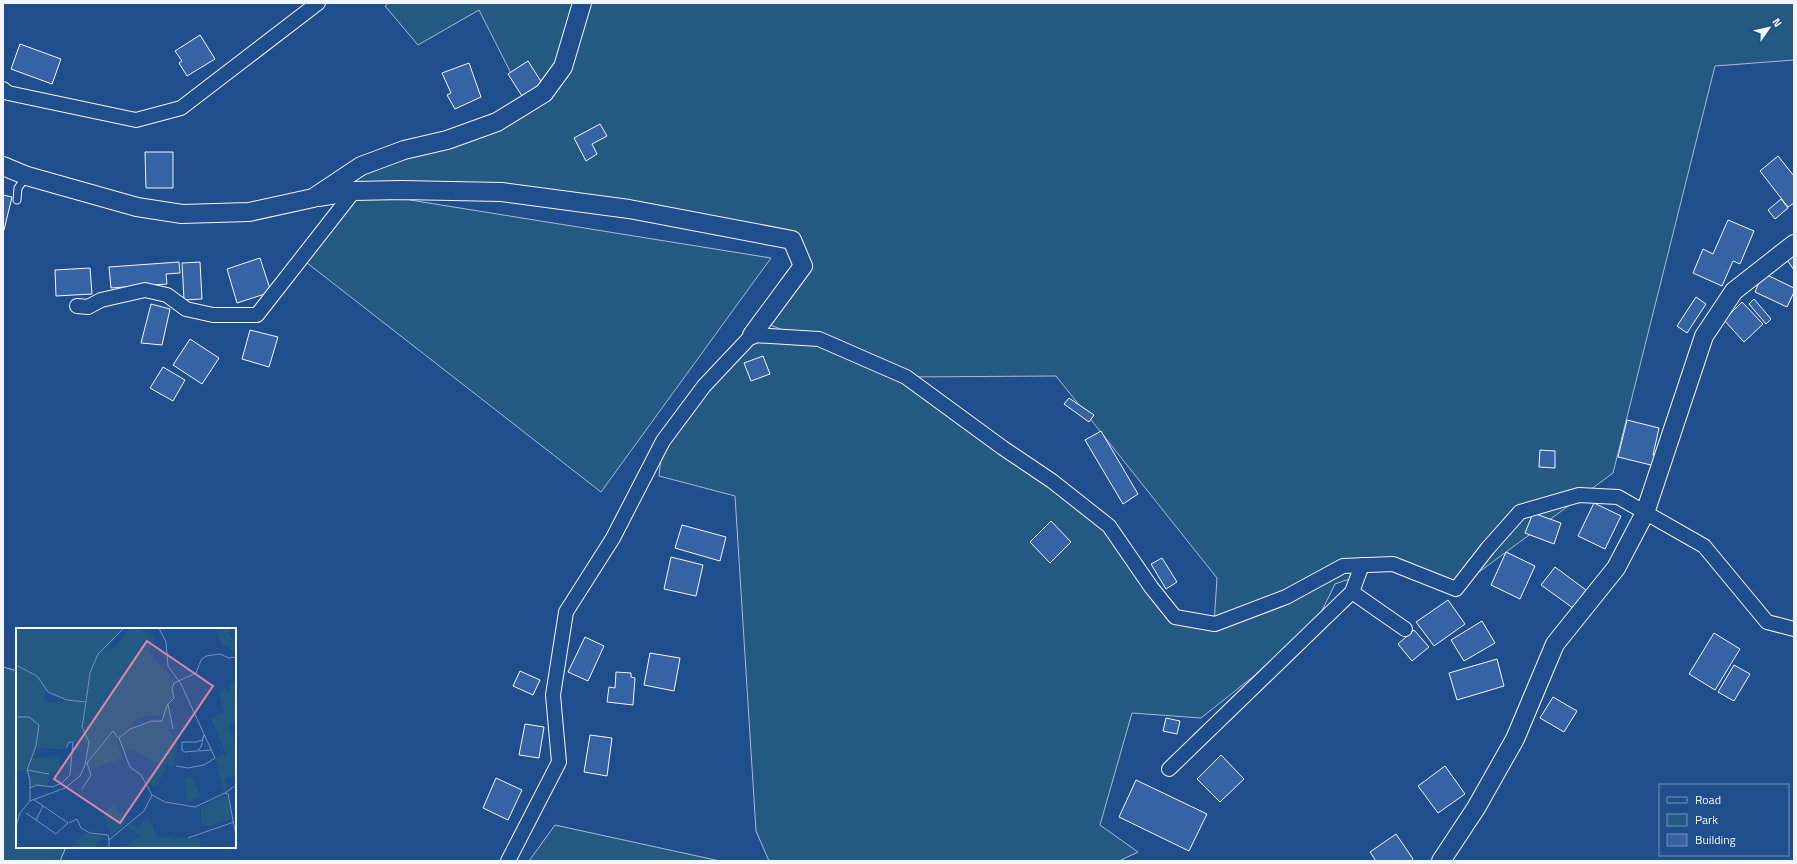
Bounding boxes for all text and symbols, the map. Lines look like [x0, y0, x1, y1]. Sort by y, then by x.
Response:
north arrow [1749, 8, 1789, 48]
text: N [1769, 15, 1786, 30]
inset map [16, 628, 236, 848]
legend [1659, 784, 1789, 856]
text: Road [1695, 790, 1721, 809]
text: Park [1695, 810, 1718, 829]
text: Building [1695, 830, 1736, 849]

